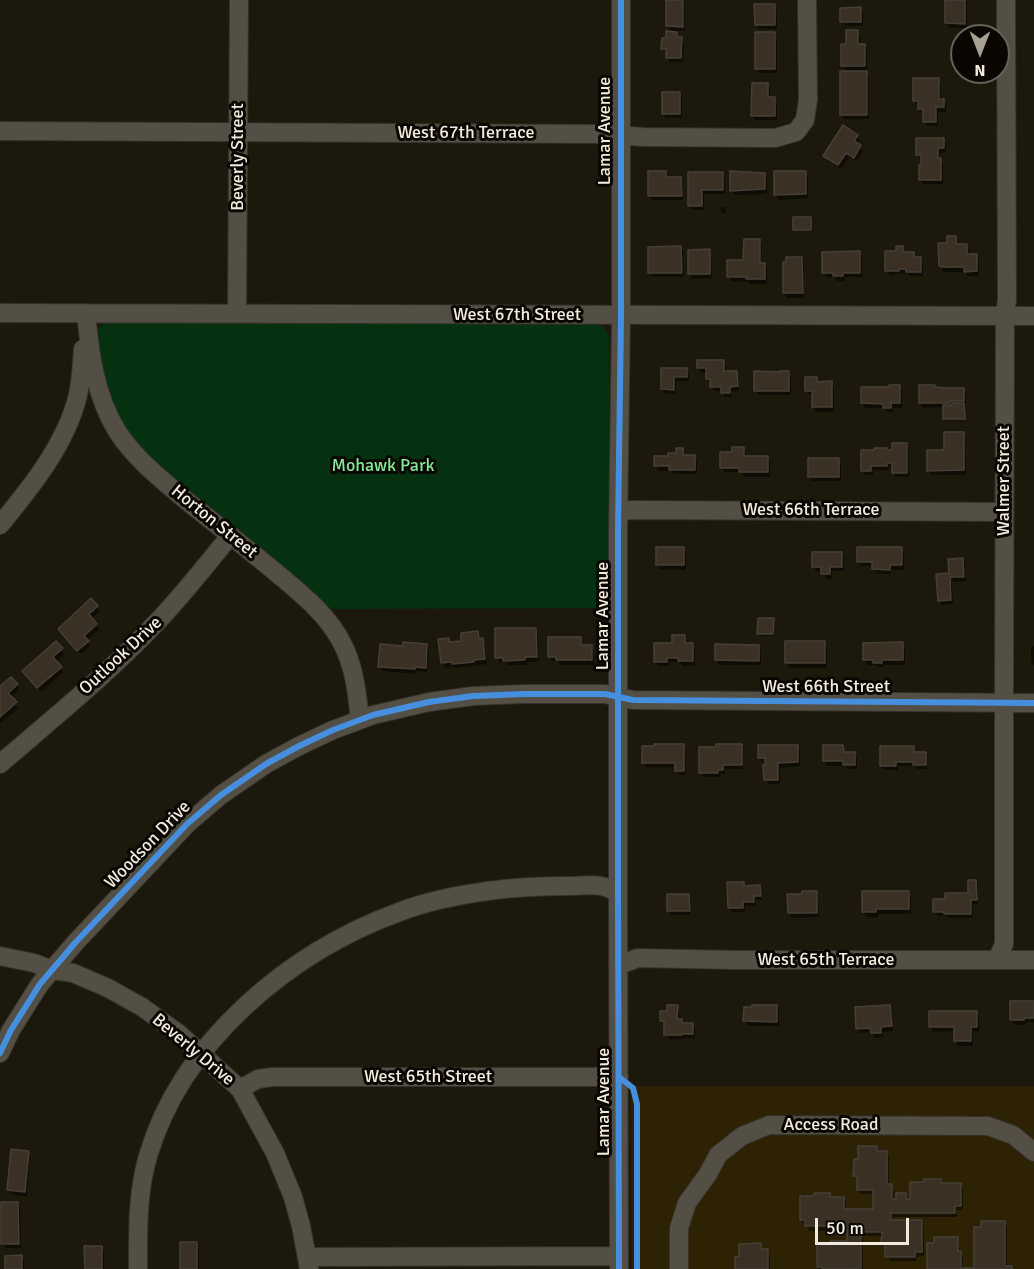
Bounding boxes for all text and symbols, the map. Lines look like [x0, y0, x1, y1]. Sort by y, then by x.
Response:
north arrow [950, 24, 1010, 84]
text: N [974, 60, 986, 80]
street label: Lamar Avenue [594, 77, 616, 185]
street label: Beverly Street [227, 103, 249, 211]
street label: West 67th Terrace [397, 122, 535, 144]
street label: West 67th Street [453, 304, 581, 326]
street label: Walmer Street [993, 426, 1015, 536]
park label: Mohawk Park [331, 455, 435, 477]
street label: Horton Street [167, 481, 261, 563]
street label: West 66th Terrace [742, 499, 880, 521]
street label: Lamar Avenue [592, 562, 614, 670]
street label: Outlook Drive [75, 612, 167, 700]
street label: West 66th Street [762, 676, 890, 698]
street label: Woodson Drive [101, 796, 195, 894]
street label: West 65th Terrace [757, 949, 895, 971]
street label: Beverly Drive [147, 1009, 239, 1091]
street label: Lamar Avenue [593, 1048, 615, 1156]
street label: West 65th Street [364, 1066, 492, 1088]
street label: Access Road [784, 1114, 878, 1136]
scale bar [818, 1206, 912, 1244]
text: 50 m [826, 1217, 864, 1239]

